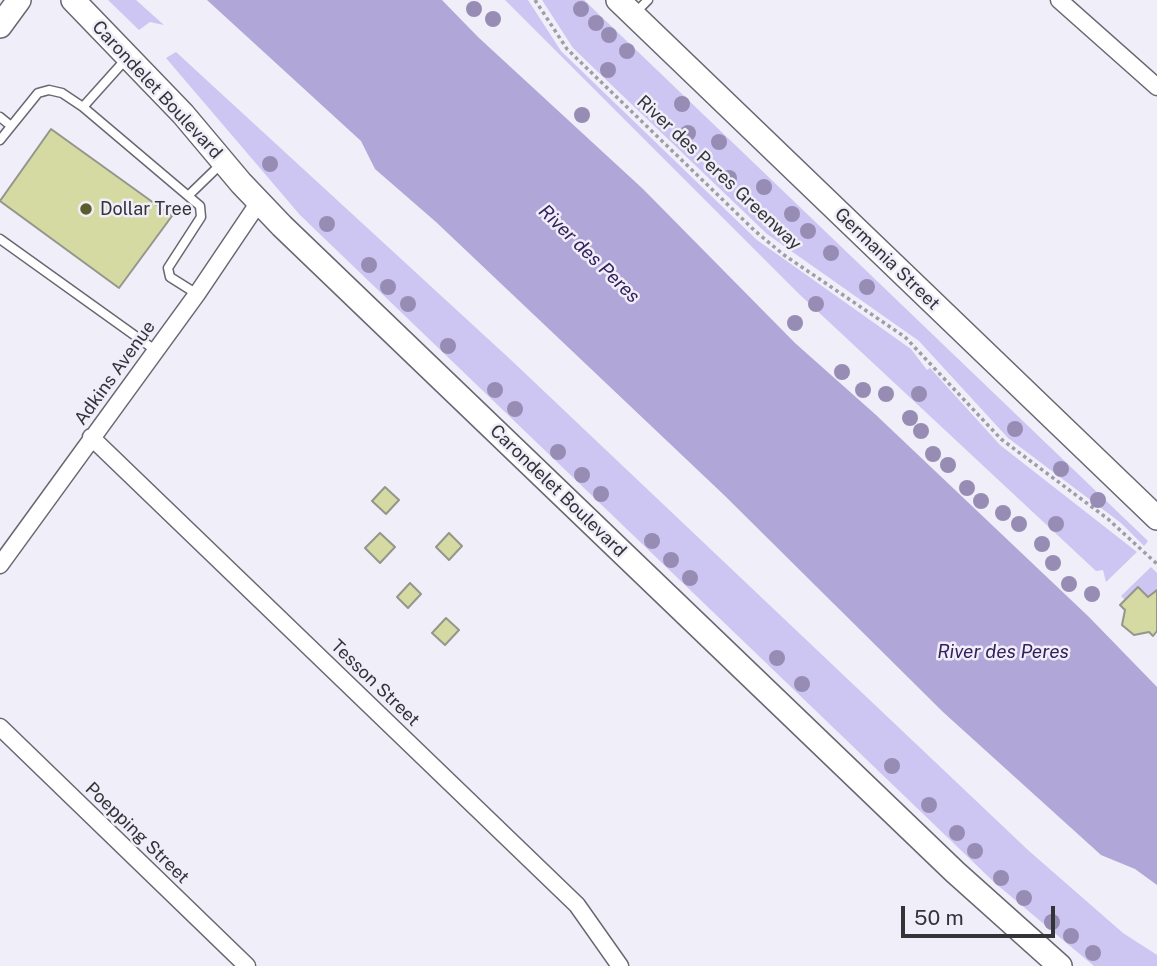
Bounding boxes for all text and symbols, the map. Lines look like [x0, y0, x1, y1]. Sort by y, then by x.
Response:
street label: Carondelet Boulevard [87, 16, 227, 164]
street label: River des Peres Greenway [632, 91, 806, 255]
place label: Dollar Tree [100, 198, 192, 220]
water label: River des Peres [534, 200, 644, 308]
marker: Dollar Tree [78, 201, 94, 217]
street label: Germania Street [830, 203, 944, 315]
street label: Adkins Avenue [70, 317, 160, 429]
street label: Carondelet Boulevard [485, 420, 631, 562]
street label: Tesson Street [326, 635, 424, 731]
water label: River des Peres [937, 641, 1069, 663]
street label: Poepping Street [80, 778, 194, 888]
scale bar [905, 892, 1059, 936]
text: 50 m [914, 905, 964, 930]

